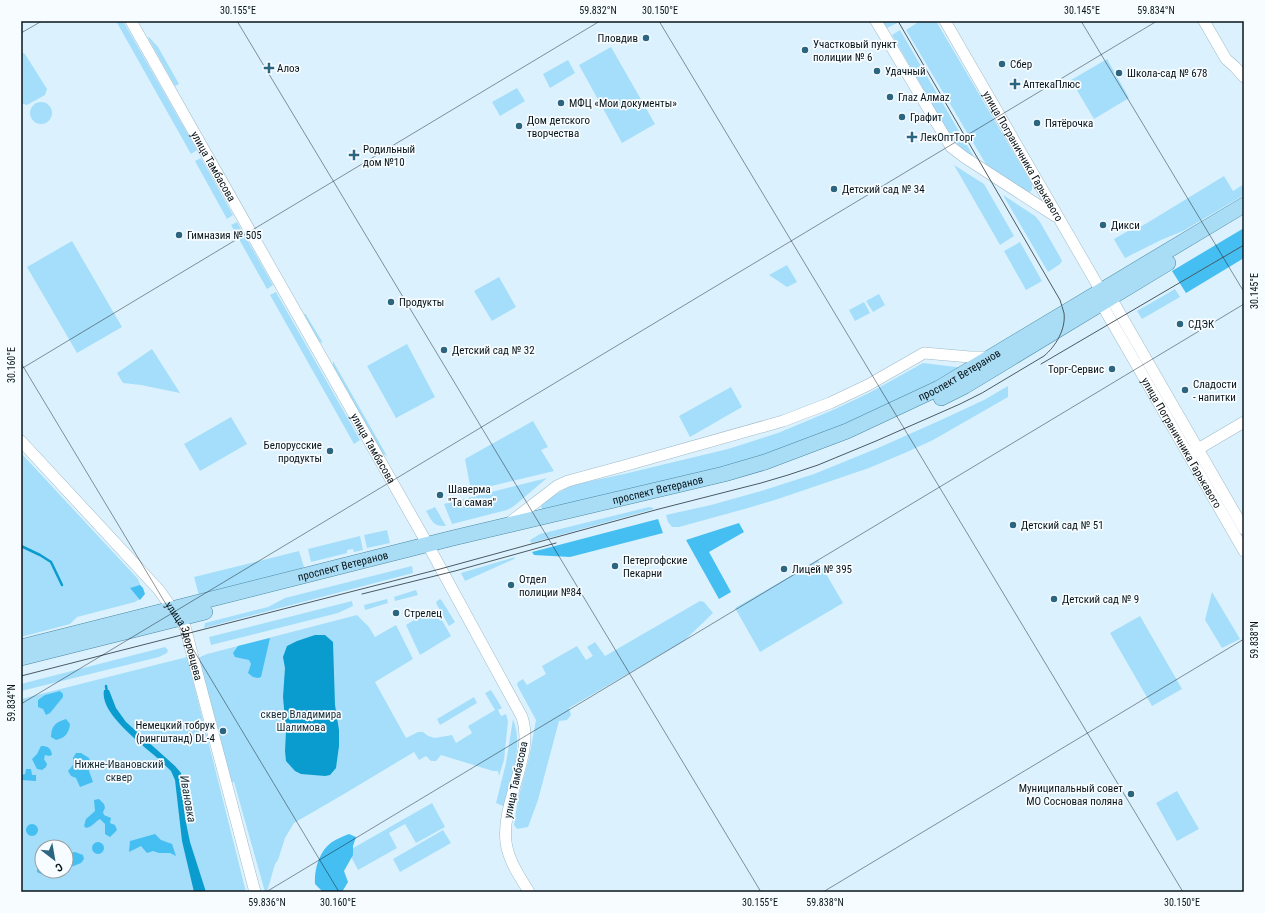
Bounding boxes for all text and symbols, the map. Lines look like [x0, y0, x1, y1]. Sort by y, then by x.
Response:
text: 30.155°E [220, 5, 256, 16]
text: 59.832°N [579, 5, 617, 16]
text: 30.150°E [642, 5, 678, 16]
text: 30.145°E [1064, 5, 1100, 16]
text: 59.834°N [1137, 5, 1175, 16]
place label: Пловдив [597, 32, 638, 45]
marker: Пловдив [641, 33, 651, 43]
place label: Участковый пункт полиции № 6 [813, 38, 897, 64]
marker: Участковый пункт полиции № 6 [800, 45, 810, 55]
place label: Сбер [1010, 58, 1032, 71]
marker: Сбер [997, 59, 1007, 69]
place label: Алоэ [277, 62, 300, 75]
marker: Алоэ [264, 63, 274, 73]
place label: Удачный [885, 65, 926, 78]
marker: Удачный [872, 66, 882, 76]
place label: Школа-сад № 678 [1127, 67, 1208, 80]
marker: Школа-сад № 678 [1114, 68, 1124, 78]
place label: АптекаПлюс [1023, 78, 1080, 91]
marker: АптекаПлюс [1010, 79, 1020, 89]
street label: улица Пограничника Гарькавого [980, 88, 1066, 224]
place label: Глаz Алмаz [898, 91, 950, 104]
marker: Глаz Алмаz [885, 92, 895, 102]
place label: МФЦ «Мои документы» [569, 97, 677, 110]
marker: МФЦ «Мои документы» [556, 98, 566, 108]
place label: Графит [910, 111, 942, 124]
marker: Графит [897, 112, 907, 122]
place label: Дом детского творчества [527, 114, 590, 140]
place label: Пятёрочка [1045, 117, 1093, 130]
marker: Пятёрочка [1032, 118, 1042, 128]
marker: Дом детского творчества [514, 121, 524, 131]
street label: улица Тамбасова [188, 129, 238, 204]
place label: ЛекОптТорг [920, 131, 974, 144]
marker: ЛекОптТорг [907, 132, 917, 142]
place label: Родильный дом №10 [363, 143, 415, 169]
marker: Родильный дом №10 [348, 149, 360, 161]
place label: Детский сад № 34 [842, 183, 925, 196]
marker: Детский сад № 34 [829, 184, 839, 194]
place label: Дикси [1111, 219, 1140, 232]
marker: Дикси [1098, 220, 1108, 230]
place label: Гимназия № 505 [187, 229, 262, 242]
marker: Гимназия № 505 [174, 230, 184, 240]
text: 30.145°E [1249, 273, 1260, 309]
place label: Продукты [399, 296, 444, 309]
marker: Продукты [386, 297, 396, 307]
place label: СДЭК [1188, 318, 1215, 331]
marker: СДЭК [1175, 319, 1185, 329]
place label: Детский сад № 32 [452, 344, 535, 357]
marker: Детский сад № 32 [439, 345, 449, 355]
street label: проспект Ветеранов [916, 346, 1003, 403]
text: 30.160°E [6, 347, 17, 383]
place label: Торг-Сервис [1048, 363, 1104, 376]
marker: Торг-Сервис [1107, 364, 1117, 374]
street label: улица Пограничника Гарькавого [1139, 375, 1224, 511]
place label: Сладости - напитки [1193, 378, 1237, 404]
marker: Сладости - напитки [1180, 385, 1190, 395]
street label: улица Тамбасова [348, 411, 398, 486]
place label: Белорусские продукты [264, 439, 322, 465]
marker: Белорусские продукты [325, 446, 335, 456]
street label: проспект Ветеранов [611, 473, 705, 507]
place label: Шаверма "Та самая" [448, 483, 496, 509]
marker: Шаверма "Та самая" [435, 490, 445, 500]
place label: Детский сад № 51 [1021, 519, 1104, 532]
marker: Детский сад № 51 [1008, 520, 1018, 530]
street label: проспект Ветеранов [296, 548, 390, 583]
place label: Петергофские Пекарни [623, 554, 687, 580]
marker: Петергофские Пекарни [610, 561, 620, 571]
place label: Лицей № 395 [792, 563, 852, 576]
marker: Лицей № 395 [779, 564, 789, 574]
place label: Отдел полиции №84 [519, 573, 582, 599]
marker: Отдел полиции №84 [506, 580, 516, 590]
place label: Детский сад № 9 [1062, 593, 1139, 606]
marker: Детский сад № 9 [1049, 594, 1059, 604]
street label: улица Здоровцева [163, 599, 205, 682]
place label: Стрелец [404, 607, 442, 620]
marker: Стрелец [391, 608, 401, 618]
text: 59.838°N [1249, 621, 1260, 659]
text: 59.834°N [6, 684, 17, 722]
park label: сквер Владимира Шалимова [261, 708, 341, 734]
place label: Немецкий тобрук (рингштанд) DL-4 [136, 719, 216, 745]
marker: Немецкий тобрук (рингштанд) DL-4 [218, 726, 228, 736]
street label: улица Тамбасова [501, 740, 531, 820]
park label: Нижне-Ивановский сквер [74, 758, 164, 784]
water label: Ивановка [177, 774, 199, 824]
place label: Муниципальный совет МО Сосновая поляна [1019, 782, 1123, 808]
marker: Муниципальный совет МО Сосновая поляна [1126, 789, 1136, 799]
north arrow [34, 839, 74, 879]
text: С [53, 860, 65, 874]
text: 59.836°N [248, 897, 286, 908]
text: 30.160°E [320, 897, 356, 908]
text: 30.155°E [742, 897, 778, 908]
text: 59.838°N [806, 897, 844, 908]
text: 30.150°E [1164, 897, 1200, 908]

